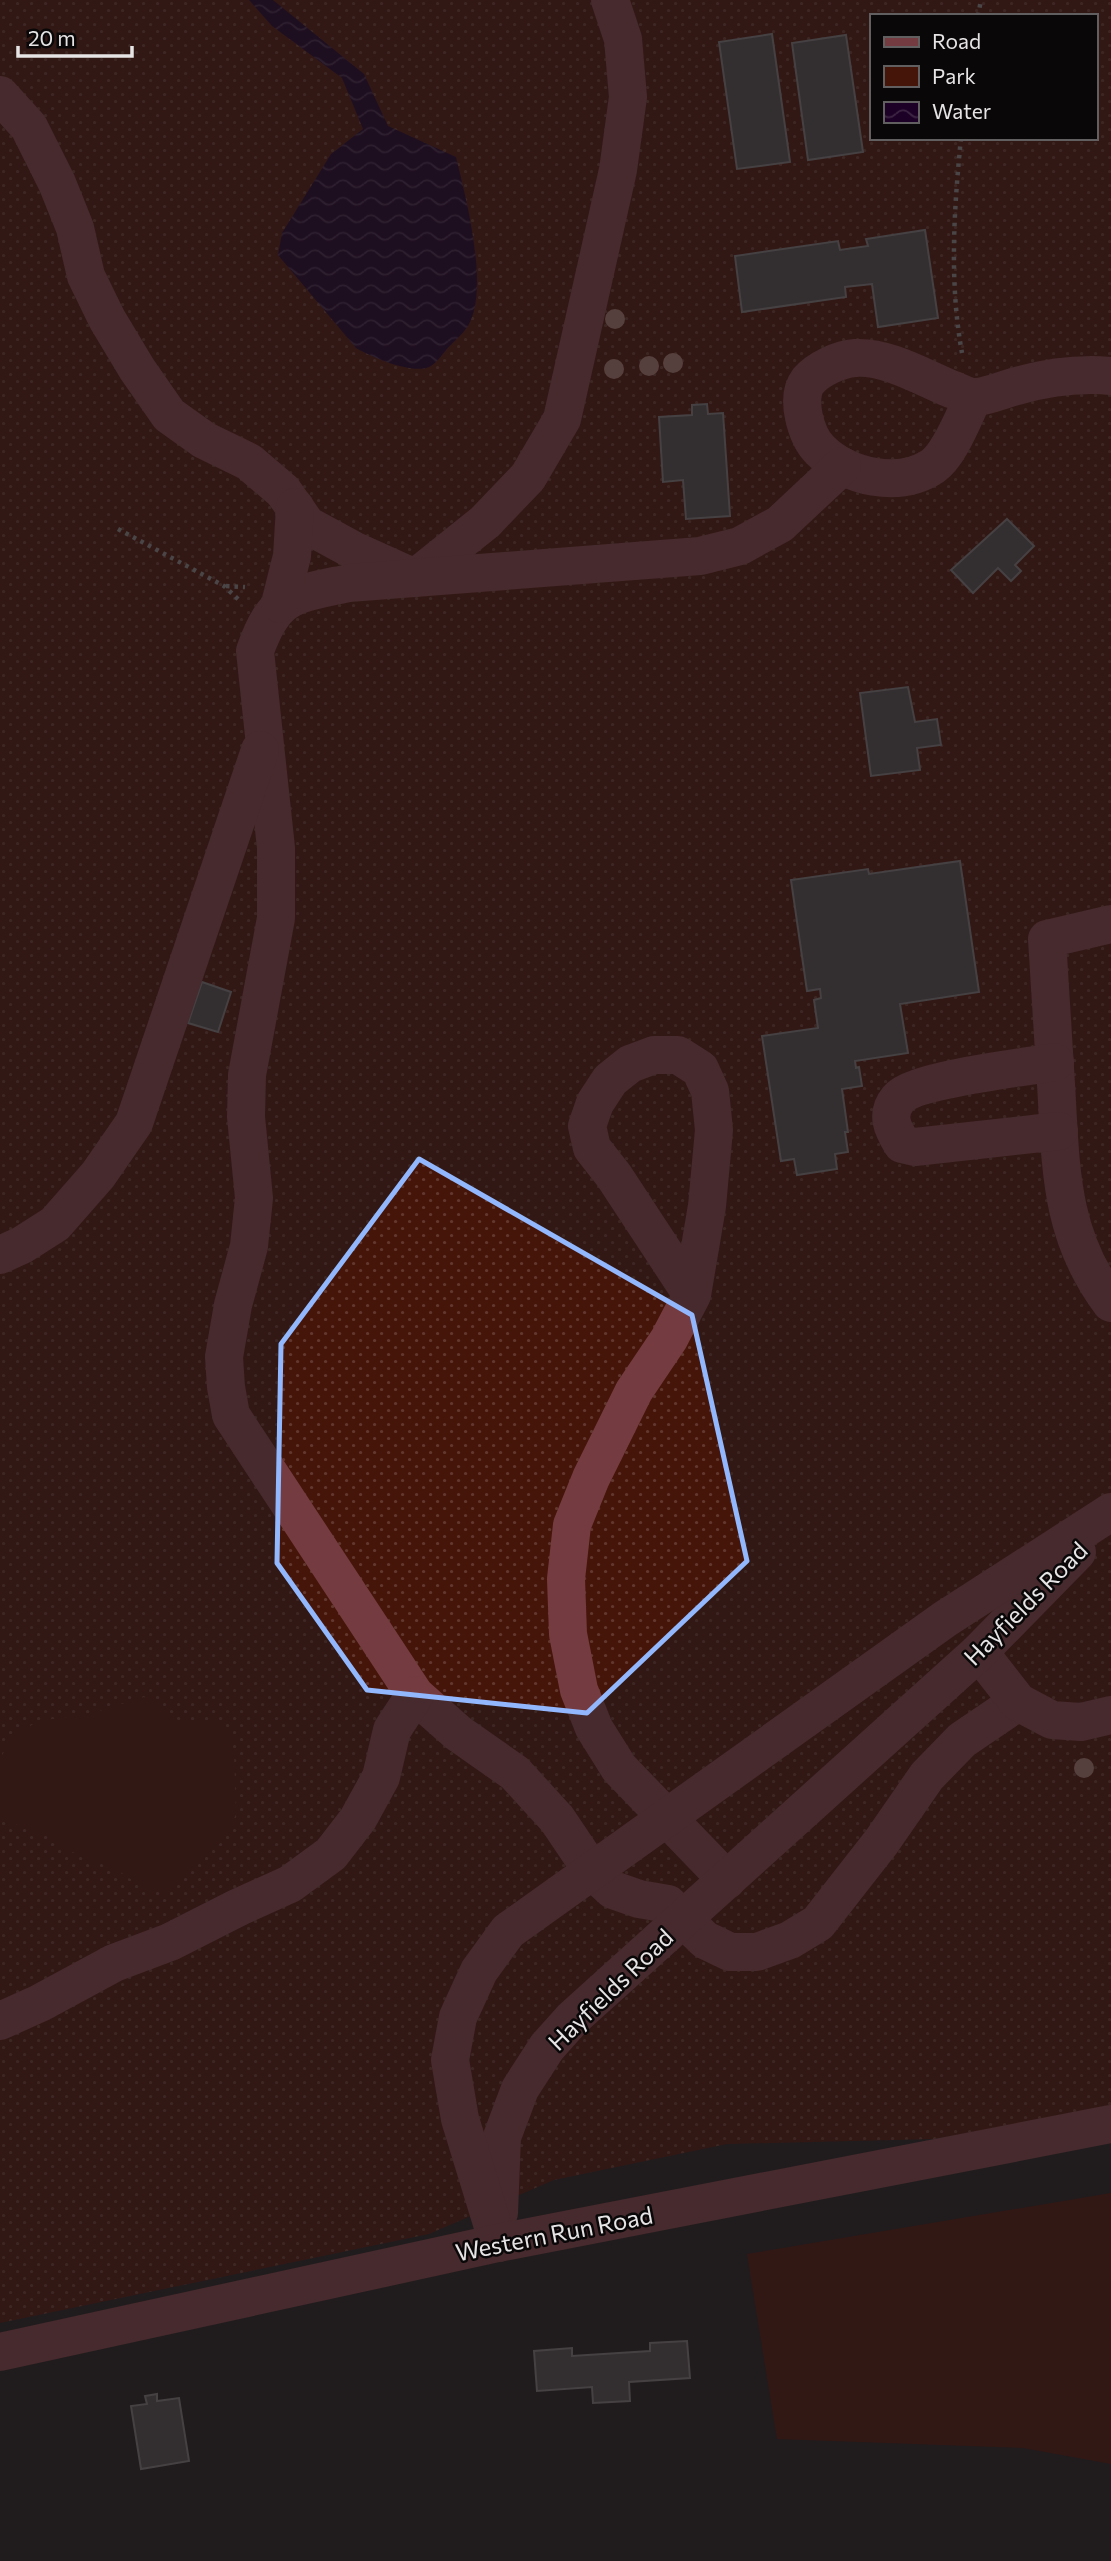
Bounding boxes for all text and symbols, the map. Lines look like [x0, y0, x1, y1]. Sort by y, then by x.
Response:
scale bar [18, 14, 131, 58]
legend [870, 14, 1097, 140]
text: 20 m [28, 25, 76, 50]
text: Road [932, 28, 981, 53]
text: Park [932, 63, 976, 88]
text: Water [932, 98, 991, 123]
street label: Hayfields Road [957, 1535, 1093, 1671]
street label: Hayfields Road [541, 1922, 679, 2056]
street label: Western Run Road [453, 2200, 655, 2266]

